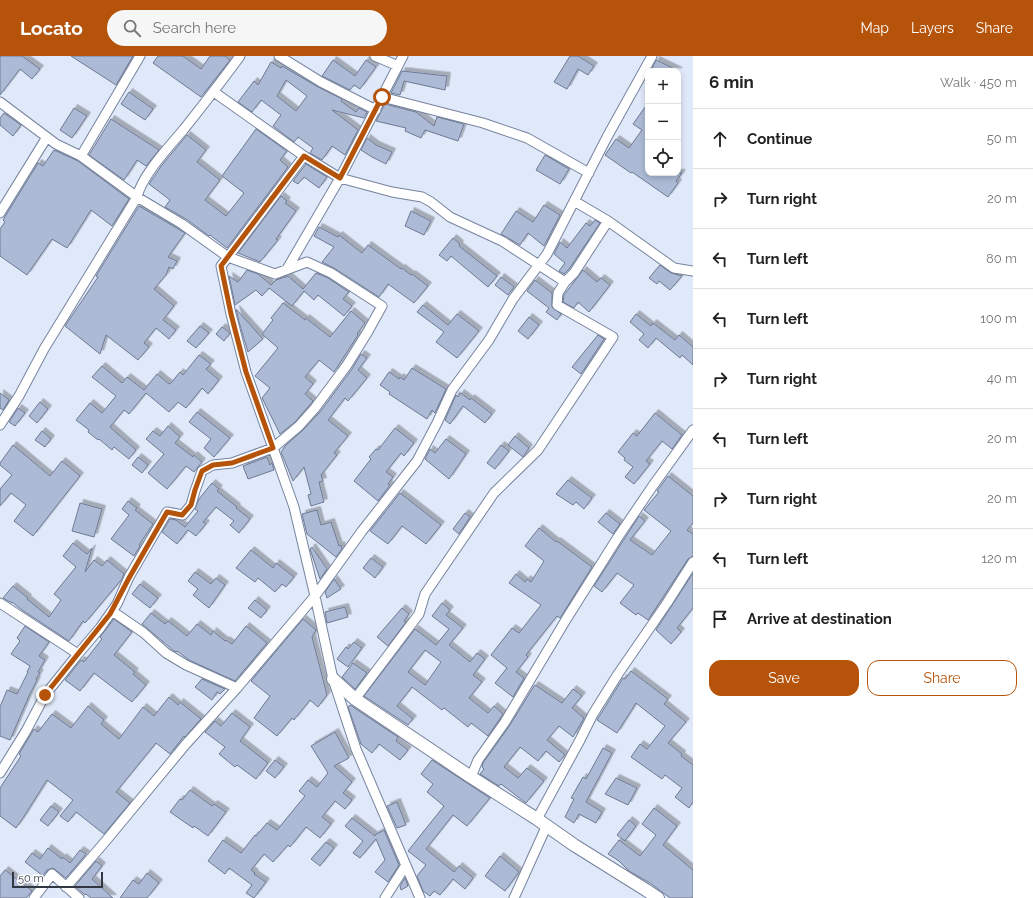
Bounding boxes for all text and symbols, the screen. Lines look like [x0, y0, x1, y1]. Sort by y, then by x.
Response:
search box [107, 10, 387, 46]
text: Locato [20, 17, 83, 39]
icon: search [121, 17, 143, 39]
text: Search here [153, 19, 236, 37]
text: Map [861, 20, 889, 36]
text: Layers [911, 20, 954, 36]
text: Share [976, 20, 1013, 36]
map controls [645, 68, 681, 176]
button: + [645, 68, 681, 104]
text: 6 min [709, 72, 754, 92]
text: Walk · 450 m [940, 75, 1017, 90]
route start [373, 88, 391, 106]
button: − [645, 104, 681, 140]
icon: ahead [709, 128, 731, 150]
text: Continue [747, 130, 812, 148]
text: 50 m [987, 131, 1017, 146]
button: locate [645, 140, 681, 176]
icon: right [709, 188, 731, 210]
text: Turn right [747, 190, 817, 208]
text: 20 m [987, 191, 1017, 206]
icon: left [709, 248, 731, 270]
text: Turn left [747, 250, 808, 268]
text: 80 m [986, 251, 1017, 266]
icon: left [709, 308, 731, 330]
text: Turn left [747, 310, 808, 328]
text: 100 m [980, 311, 1017, 326]
icon: right [709, 368, 731, 390]
text: Turn right [747, 370, 817, 388]
text: 40 m [987, 371, 1017, 386]
icon: left [709, 428, 731, 450]
text: Turn left [747, 430, 808, 448]
text: 20 m [987, 431, 1017, 446]
icon: right [709, 488, 731, 510]
text: Turn right [747, 490, 817, 508]
text: 20 m [987, 491, 1017, 506]
icon: left [709, 548, 731, 570]
text: Turn left [747, 550, 808, 568]
text: 120 m [981, 551, 1017, 566]
icon: arrive [709, 608, 731, 630]
text: Arrive at destination [747, 610, 892, 628]
button: Save [709, 660, 859, 696]
button: Share [867, 660, 1017, 696]
route end [36, 686, 54, 704]
scale bar [12, 870, 103, 889]
text: 50 m [18, 872, 44, 885]

